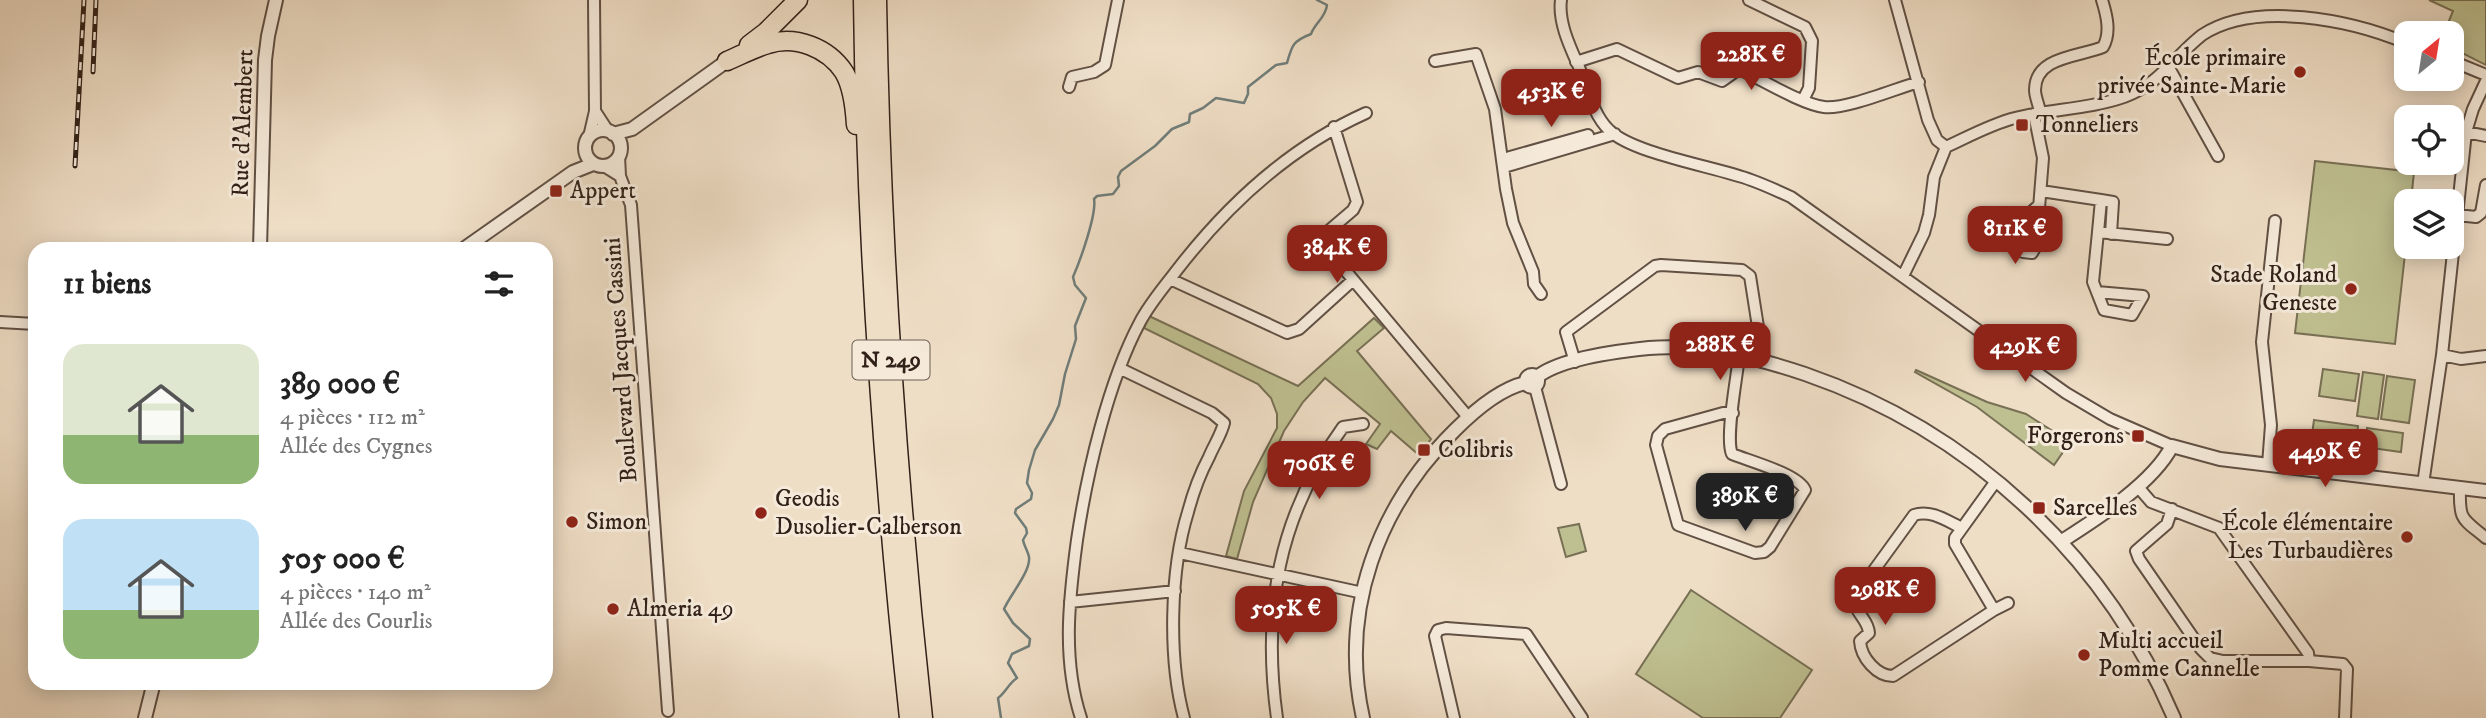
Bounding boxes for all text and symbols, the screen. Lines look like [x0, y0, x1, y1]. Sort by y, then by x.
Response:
north arrow [2394, 21, 2464, 91]
map controls [2394, 21, 2464, 259]
pin: 228K € [1694, 32, 1808, 92]
text: 228K € [1717, 40, 1785, 69]
place label: École primaire privée Sainte-Marie [2096, 43, 2286, 101]
street label: Rue d’Alembert [225, 48, 261, 198]
marker: École primaire privée Sainte-Marie [2292, 64, 2308, 80]
pin: 453K € [1494, 69, 1608, 129]
text: 453K € [1517, 77, 1585, 106]
button: locate [2394, 105, 2464, 175]
place label: Tonneliers [2036, 110, 2139, 140]
marker: Tonneliers [2014, 117, 2030, 133]
place label: Appert [570, 176, 636, 206]
marker: Appert [548, 183, 564, 199]
button: layers [2394, 189, 2464, 259]
pin: 811K € [1958, 206, 2072, 266]
text: 811K € [1984, 214, 2046, 243]
pin: 384K € [1280, 226, 1394, 285]
text: 384K € [1303, 233, 1371, 262]
street label: Boulevard Jacques Cassini [597, 236, 645, 484]
place label: Stade Roland Geneste [2210, 260, 2337, 318]
icon: filters [480, 265, 518, 303]
text: 11 biens [63, 266, 151, 303]
marker: Stade Roland Geneste [2343, 281, 2359, 297]
pin: 288K € [1663, 322, 1777, 382]
pin: 429K € [1968, 324, 2082, 384]
text: 288K € [1686, 330, 1754, 359]
text: 429K € [1990, 332, 2060, 361]
road number: N 249 [852, 340, 930, 380]
text: 389 000 € [280, 366, 400, 403]
icon: home [119, 372, 203, 456]
text: 4 pièces · 112 m² [280, 403, 425, 432]
place label: Forgerons [2027, 421, 2124, 451]
marker: Forgerons [2130, 428, 2146, 444]
pin: 449K € [2268, 430, 2382, 489]
text: Allée des Cygnes [280, 432, 432, 461]
place label: Colibris [1438, 435, 1513, 465]
text: 449K € [2289, 437, 2361, 466]
pin: 706K € [1262, 442, 1376, 501]
marker: Colibris [1416, 442, 1432, 458]
text: 706K € [1283, 449, 1355, 478]
pin: 389K € [1688, 474, 1802, 533]
text: 389K € [1712, 481, 1778, 510]
place label: Geodis Dusolier-Calberson [775, 484, 962, 542]
place label: Sarcelles [2053, 493, 2137, 523]
marker: Sarcelles [2031, 500, 2047, 516]
marker: Geodis Dusolier-Calberson [753, 505, 769, 521]
place label: Simon [586, 507, 647, 537]
place label: École élémentaire Les Turbaudières [2222, 508, 2393, 566]
marker: Simon [564, 514, 580, 530]
marker: École élémentaire Les Turbaudières [2399, 529, 2415, 545]
text: 505 000 € [280, 541, 405, 578]
icon: home [119, 547, 203, 631]
pin: 298K € [1828, 568, 1942, 627]
text: 298K € [1851, 575, 1919, 604]
text: 4 pièces · 140 m² [280, 578, 431, 607]
pin: 505K € [1229, 586, 1343, 646]
place label: Almeria 49 [627, 594, 734, 624]
text: 505K € [1251, 594, 1321, 623]
marker: Almeria 49 [605, 601, 621, 617]
text: Allée des Courlis [280, 607, 433, 636]
place label: Multi accueil Pomme Cannelle [2098, 626, 2260, 684]
marker: Multi accueil Pomme Cannelle [2076, 647, 2092, 663]

